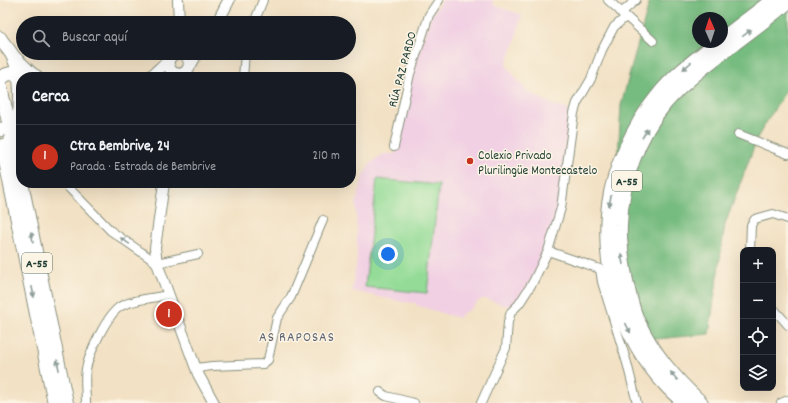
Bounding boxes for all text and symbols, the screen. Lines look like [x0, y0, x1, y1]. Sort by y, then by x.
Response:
north arrow [692, 12, 728, 48]
search box [16, 16, 356, 60]
icon: search [30, 27, 52, 49]
text: Buscar aquí [62, 27, 127, 49]
one-way arrow [742, 29, 753, 38]
street label: RÚA PAZ PARDO [384, 30, 423, 110]
one-way arrow [682, 61, 692, 71]
text: Cerca [32, 86, 69, 110]
one-way arrow [642, 127, 649, 139]
text: Ctra Bembrive, 24 [70, 136, 170, 158]
text: 1 [44, 147, 46, 166]
text: 210 m [312, 147, 340, 166]
place label: Colexio Privado Plurilingüe Montecastelo [478, 147, 598, 181]
marker: Colexio Privado Plurilingüe Montecastelo [465, 156, 475, 166]
text: Parada · Estrada de Bembrive [70, 158, 216, 177]
road number: A-55 [612, 171, 642, 191]
one-way arrow [607, 195, 613, 207]
one-way arrow [29, 231, 35, 244]
one-way arrow [119, 237, 130, 245]
your location [378, 244, 398, 264]
map controls [740, 247, 776, 391]
button: + [740, 247, 776, 283]
road number: A-55 [22, 253, 52, 273]
one-way arrow [619, 253, 625, 265]
button: − [740, 283, 776, 319]
one-way arrow [30, 286, 36, 298]
pin: 1 [156, 299, 182, 329]
button: locate [740, 319, 776, 355]
one-way arrow [625, 322, 631, 333]
district label: AS RAPOSAS [259, 328, 335, 348]
button: layers [740, 355, 776, 391]
one-way arrow [55, 359, 61, 371]
one-way arrow [669, 370, 678, 381]

